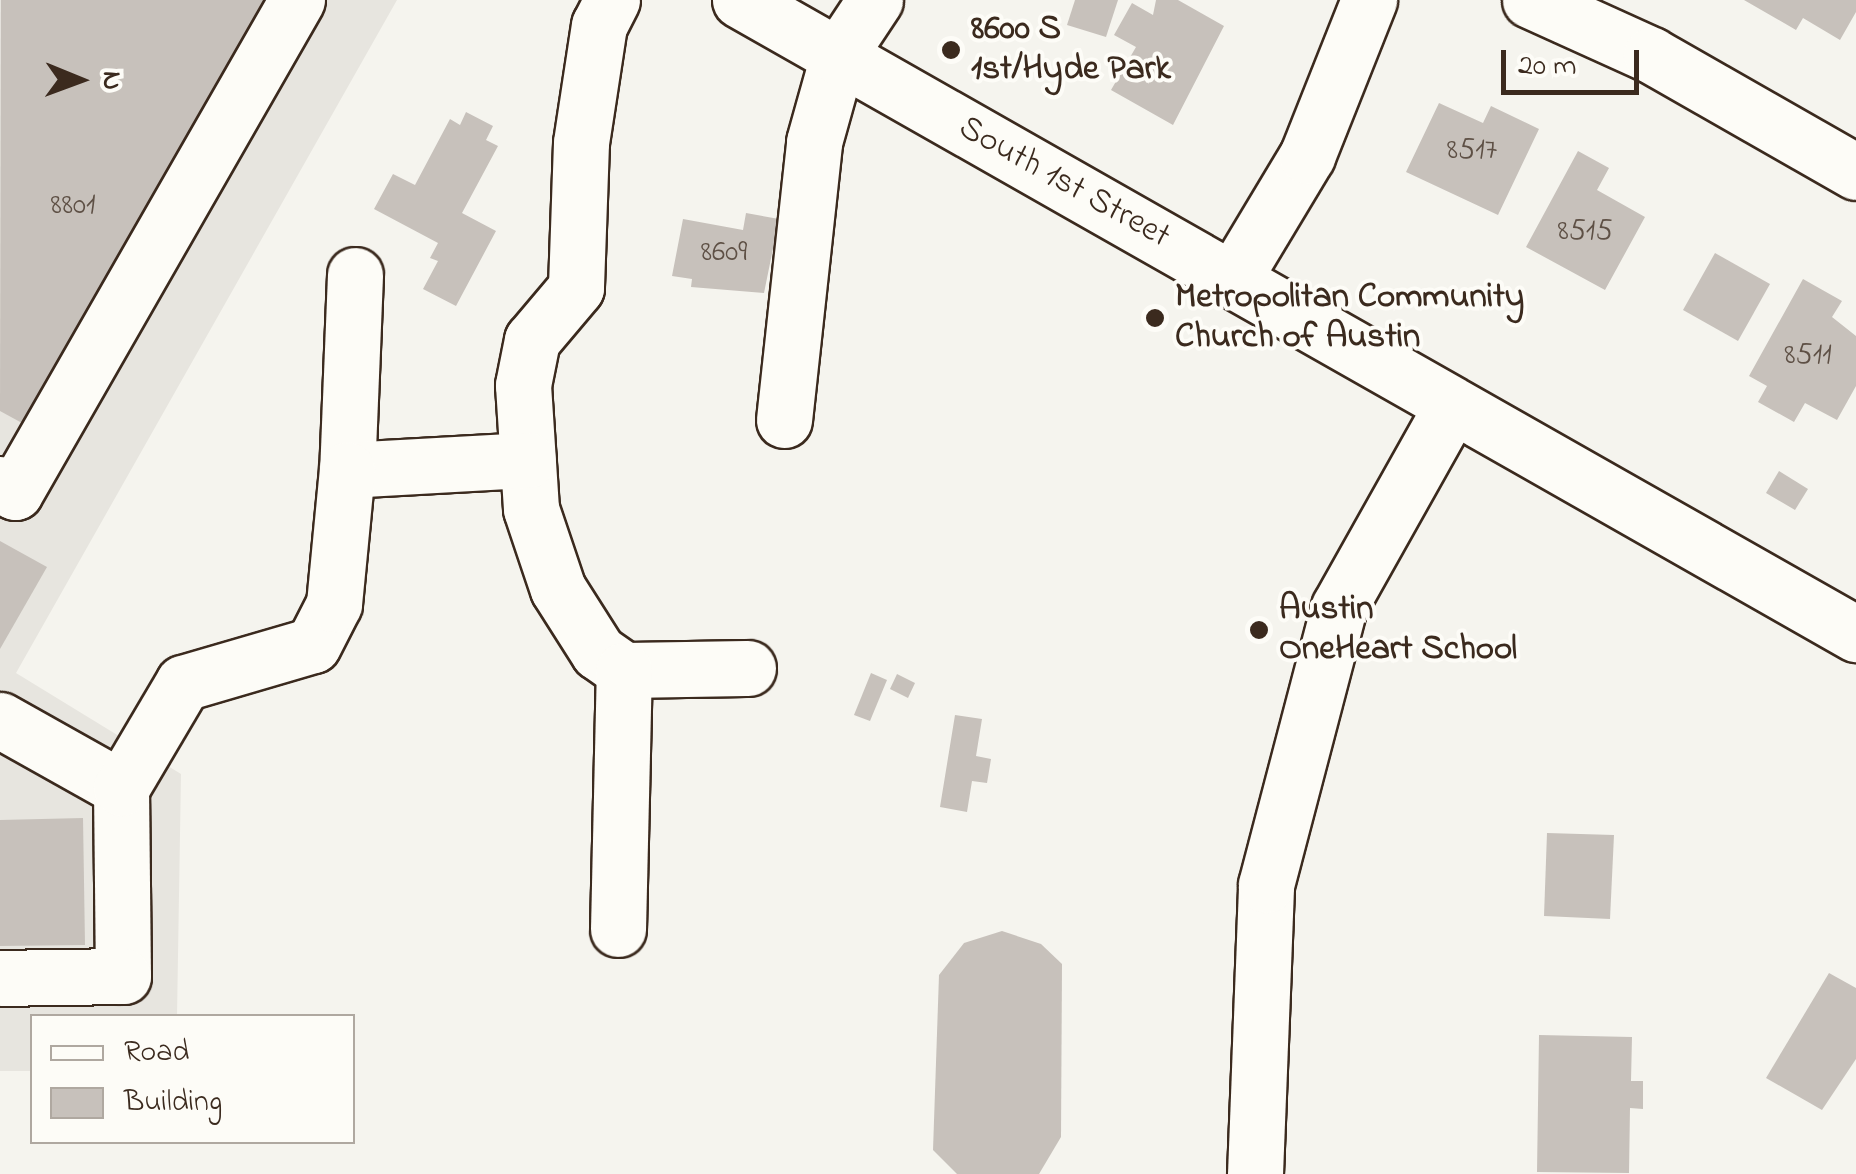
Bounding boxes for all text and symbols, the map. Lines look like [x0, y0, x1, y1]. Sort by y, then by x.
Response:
place label: 8600 S 1st/Hyde Park [971, 9, 1171, 91]
north arrow [30, 30, 130, 130]
scale bar [1506, 30, 1644, 92]
marker: 8600 S 1st/Hyde Park [940, 39, 962, 61]
text: 20 m [1518, 45, 1577, 89]
text: N [90, 71, 131, 90]
street label: South 1st Street [951, 108, 1177, 258]
house number: 8517 [1447, 133, 1497, 169]
house number: 8801 [51, 188, 95, 224]
house number: 8515 [1557, 214, 1613, 250]
house number: 8609 [701, 235, 747, 271]
place label: Metropolitan Community Church of Austin [1175, 277, 1524, 359]
marker: Metropolitan Community Church of Austin [1144, 307, 1166, 329]
house number: 8511 [1784, 338, 1832, 374]
place label: Austin OneHeart School [1279, 589, 1517, 671]
marker: Austin OneHeart School [1248, 619, 1270, 641]
legend [30, 1014, 355, 1144]
text: Road [124, 1031, 189, 1075]
text: Building [124, 1081, 222, 1125]

